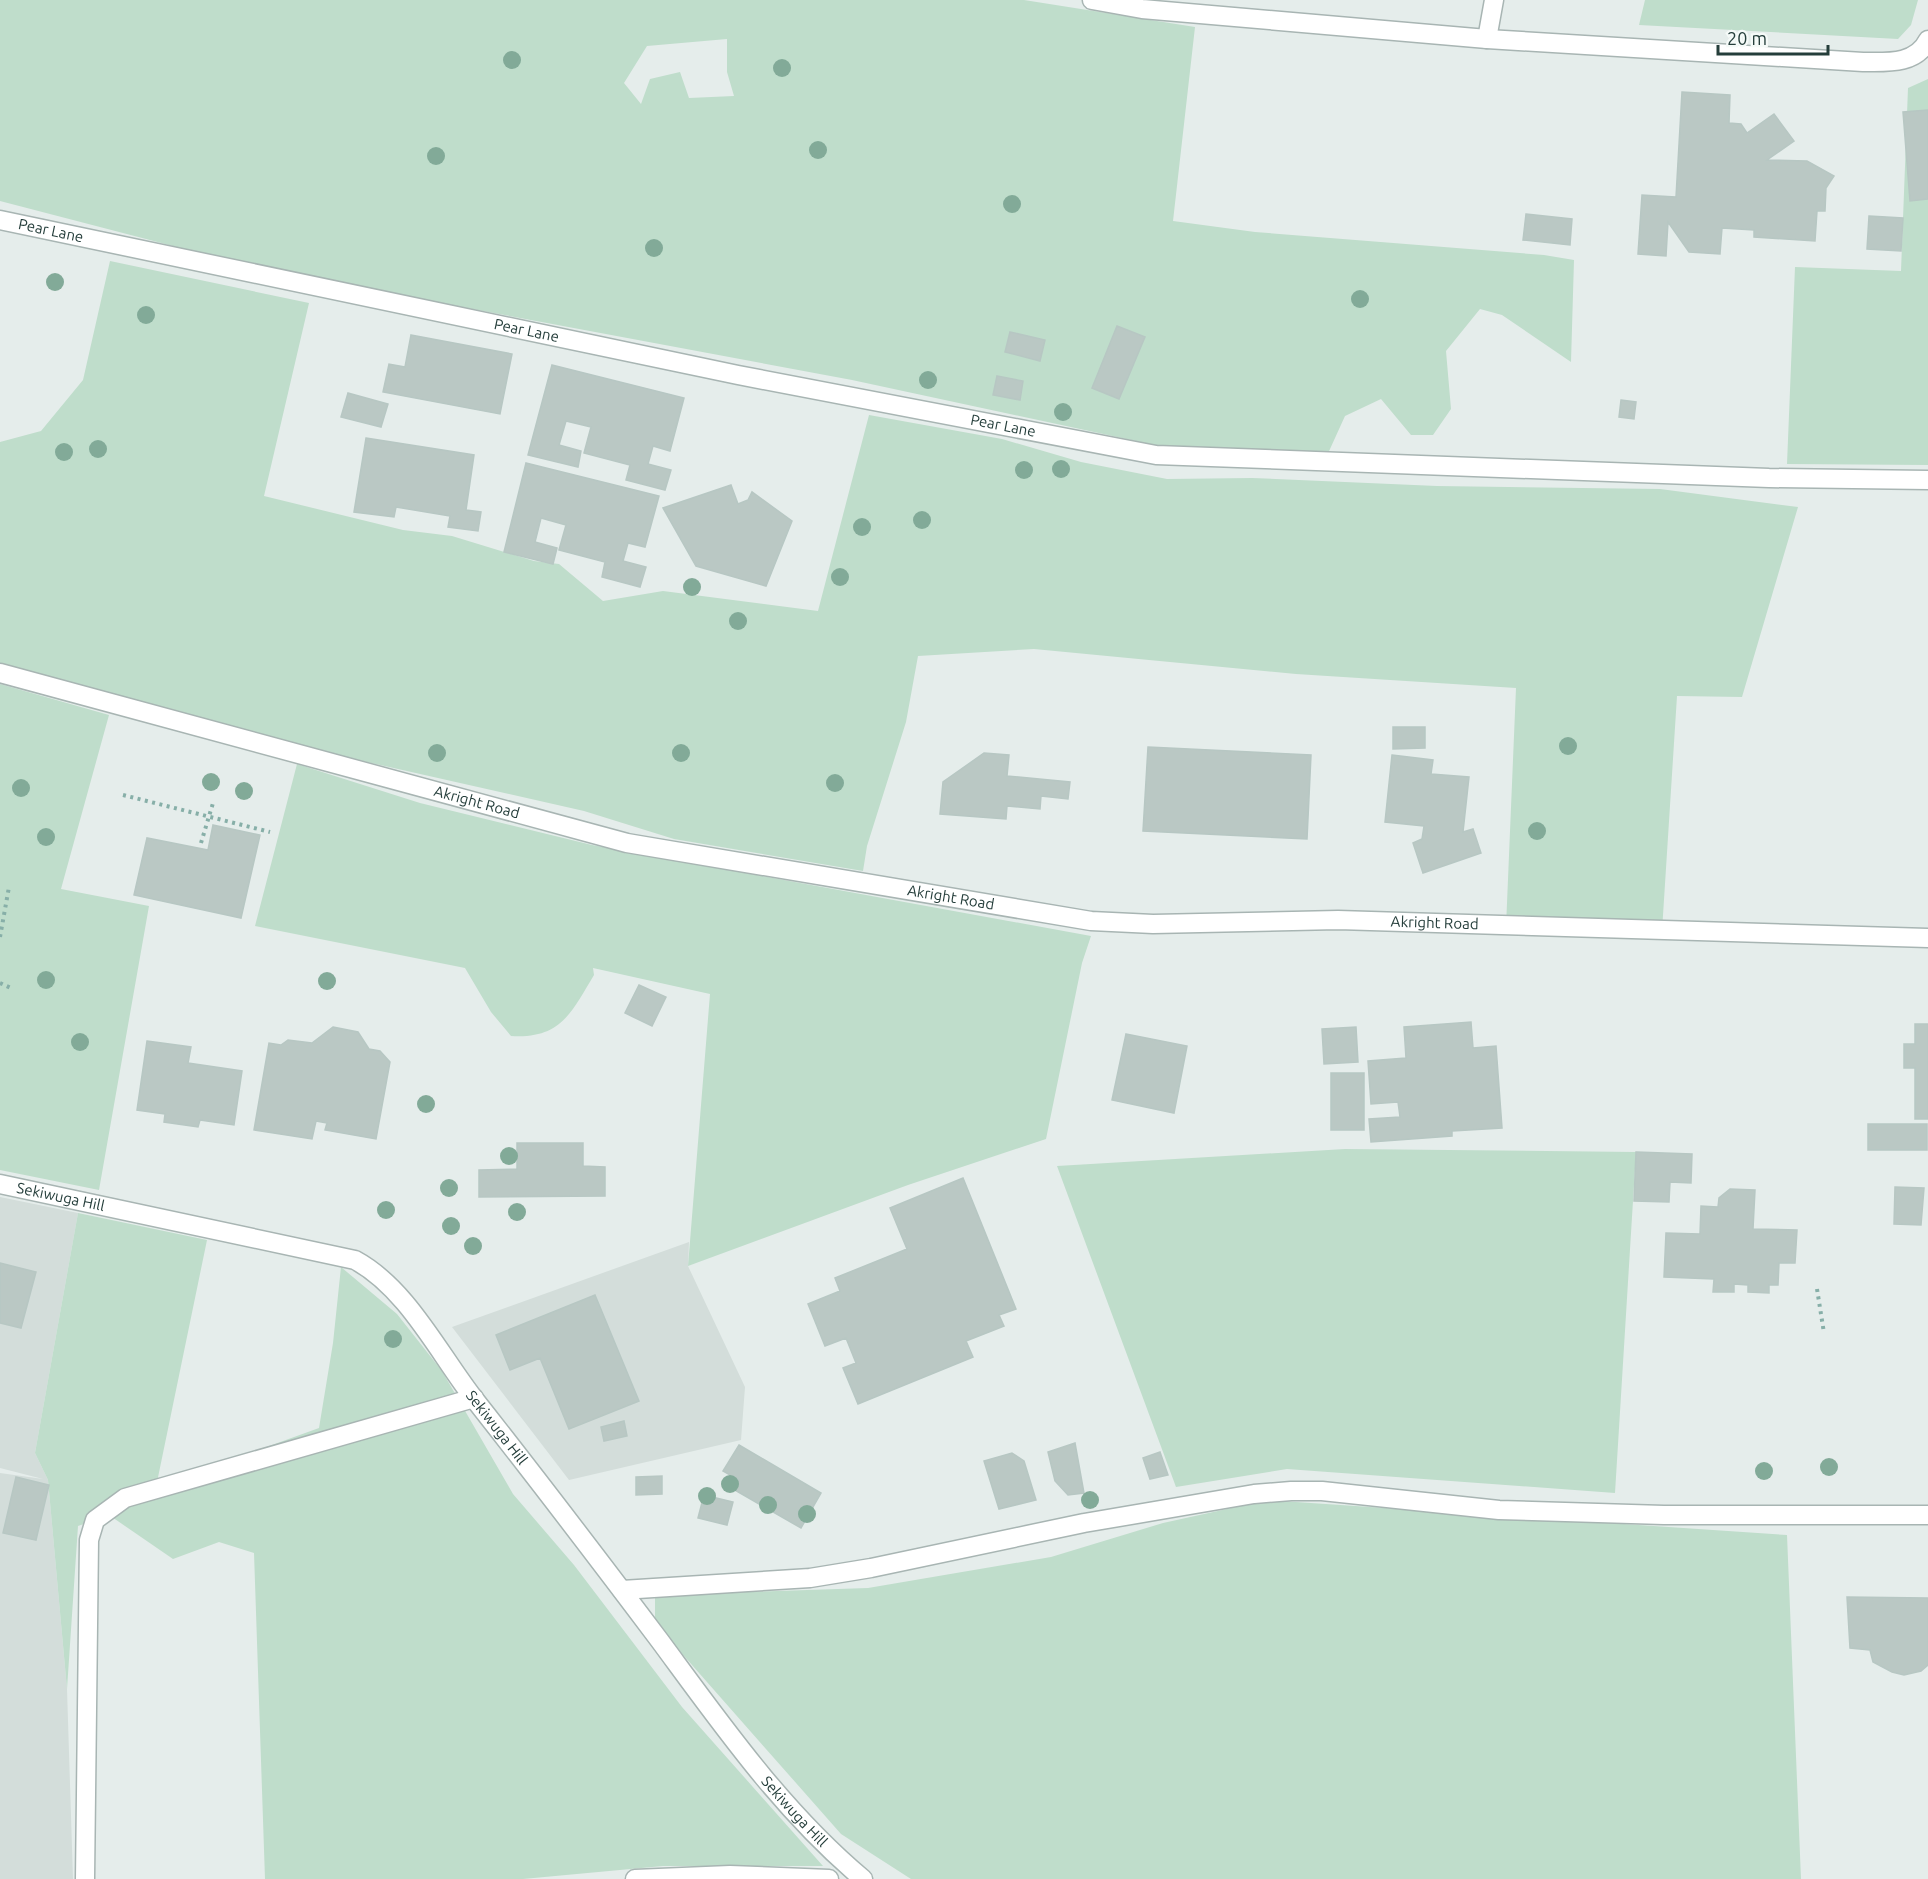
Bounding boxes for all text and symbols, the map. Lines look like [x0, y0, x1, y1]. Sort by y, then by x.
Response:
scale bar [1718, 18, 1828, 56]
text: 20 m [1727, 28, 1767, 48]
street label: Pear Lane [17, 215, 85, 245]
street label: Pear Lane [493, 315, 561, 345]
street label: Pear Lane [969, 411, 1037, 440]
street label: Akright Road [432, 782, 522, 821]
street label: Akright Road [906, 881, 996, 913]
street label: Akright Road [1391, 913, 1479, 932]
street label: Sekiwuga Hill [15, 1179, 106, 1214]
street label: Sekiwuga Hill [463, 1387, 531, 1468]
street label: Sekiwuga Hill [758, 1772, 831, 1850]

